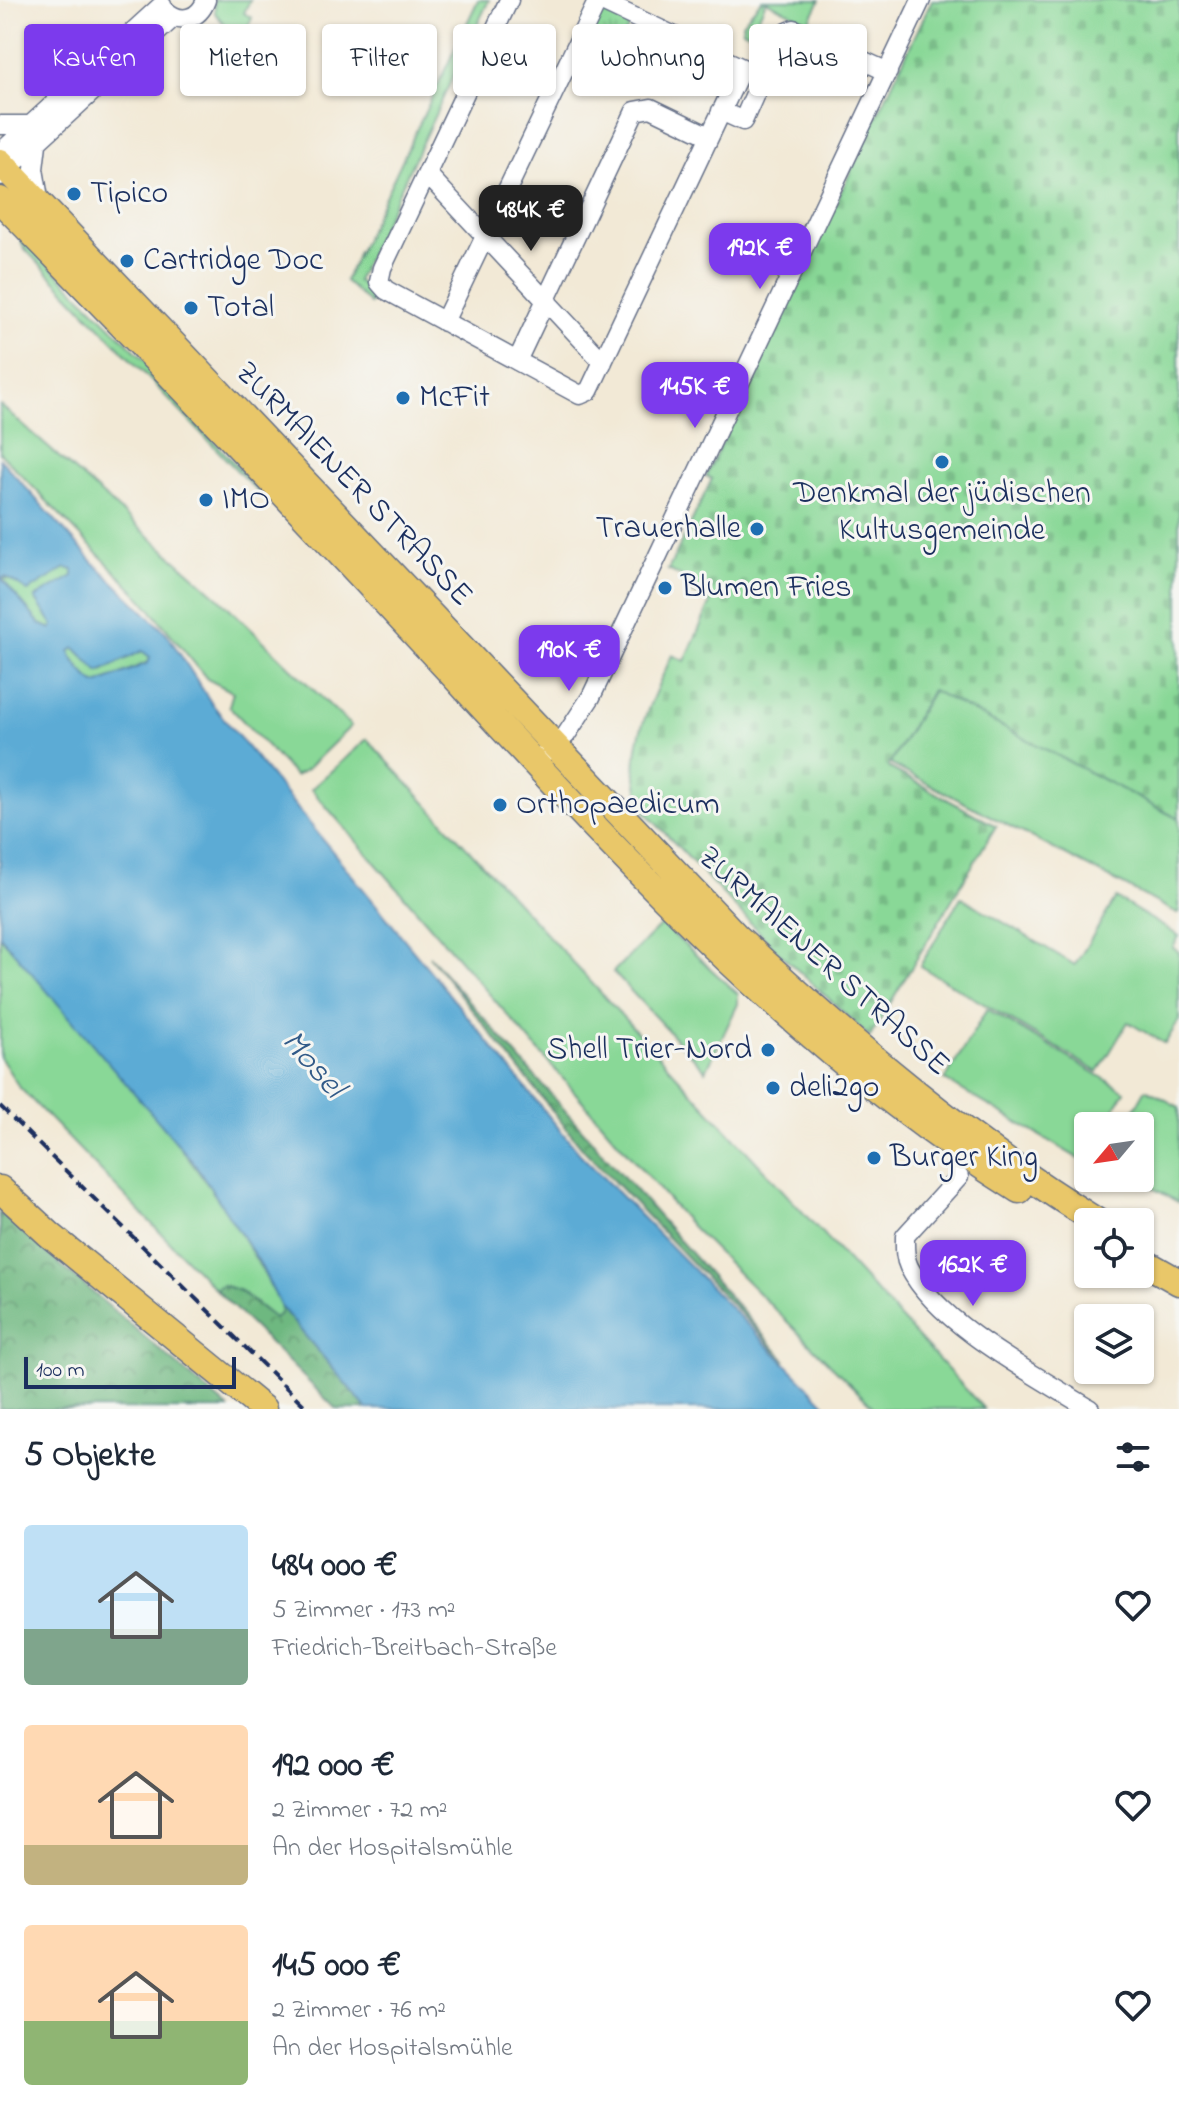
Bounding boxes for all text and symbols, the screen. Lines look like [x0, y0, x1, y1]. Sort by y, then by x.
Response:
chip: Kaufen [24, 24, 164, 96]
chip: Mieten [180, 24, 306, 96]
chip: Filter [322, 24, 437, 96]
chip: Neu [453, 24, 556, 96]
chip: Wohnung [572, 24, 733, 96]
chip: Haus [749, 24, 867, 96]
place label: Tipico [90, 171, 168, 218]
marker: Tipico [65, 185, 83, 203]
pin: 484K € [466, 185, 596, 253]
text: 484K € [497, 192, 565, 230]
pin: 192K € [695, 223, 825, 291]
text: 192K € [727, 230, 793, 268]
place label: Cartridge Doc [143, 238, 324, 285]
marker: Cartridge Doc [118, 252, 136, 270]
place label: Total [207, 285, 274, 332]
marker: Total [182, 299, 200, 317]
street label: ZURMAIENER STRASSE [223, 352, 483, 618]
pin: 145K € [630, 362, 760, 430]
text: 145K € [659, 369, 731, 407]
place label: McFit [419, 375, 490, 422]
marker: McFit [394, 389, 412, 407]
marker: Denkmal der jüdischen Kultusgemeinde [933, 453, 951, 471]
place label: Denkmal der jüdischen Kultusgemeinde [792, 471, 1091, 555]
place label: IMO [222, 477, 270, 524]
marker: IMO [197, 491, 215, 509]
place label: Trauerhalle [595, 506, 742, 553]
marker: Trauerhalle [748, 520, 766, 538]
place label: Blumen Fries [680, 565, 852, 612]
marker: Blumen Fries [656, 579, 674, 597]
pin: 190K € [504, 625, 634, 693]
text: 190K € [537, 632, 601, 670]
place label: Orthopaedicum [516, 782, 720, 829]
marker: Orthopaedicum [491, 796, 509, 814]
street label: ZURMAIENER STRASSE [686, 836, 960, 1088]
water label: Mosel [268, 1020, 359, 1114]
place label: Shell Trier-Nord [547, 1027, 752, 1074]
marker: Shell Trier-Nord [759, 1041, 777, 1059]
place label: deli2go [789, 1065, 879, 1112]
marker: deli2go [764, 1079, 782, 1097]
north arrow [1074, 1112, 1154, 1192]
map controls [1074, 1112, 1154, 1384]
place label: Burger King [889, 1135, 1038, 1182]
marker: Burger King [865, 1149, 883, 1167]
button: locate [1074, 1208, 1154, 1288]
pin: 162K € [908, 1240, 1038, 1308]
text: 162K € [938, 1247, 1008, 1285]
button: layers [1074, 1304, 1154, 1384]
scale bar [24, 1353, 236, 1389]
text: 100 m [36, 1355, 85, 1387]
text: 5 Objekte [24, 1432, 155, 1482]
icon: filters [1111, 1435, 1155, 1479]
text: 484 000 € [272, 1542, 398, 1592]
icon: home [88, 1557, 184, 1653]
icon: heart [1111, 1583, 1155, 1627]
text: 5 Zimmer · 173 m² [272, 1592, 456, 1630]
text: Friedrich-Breitbach-Straße [272, 1630, 557, 1668]
text: 192 000 € [272, 1742, 395, 1792]
icon: home [88, 1757, 184, 1853]
icon: heart [1111, 1783, 1155, 1827]
text: 2 Zimmer · 72 m² [272, 1792, 448, 1830]
text: An der Hospitalsmühle [272, 1830, 513, 1868]
text: 145 000 € [272, 1942, 401, 1992]
icon: home [88, 1957, 184, 2053]
icon: heart [1111, 1983, 1155, 2027]
text: 2 Zimmer · 76 m² [272, 1992, 446, 2030]
text: An der Hospitalsmühle [272, 2030, 513, 2068]

